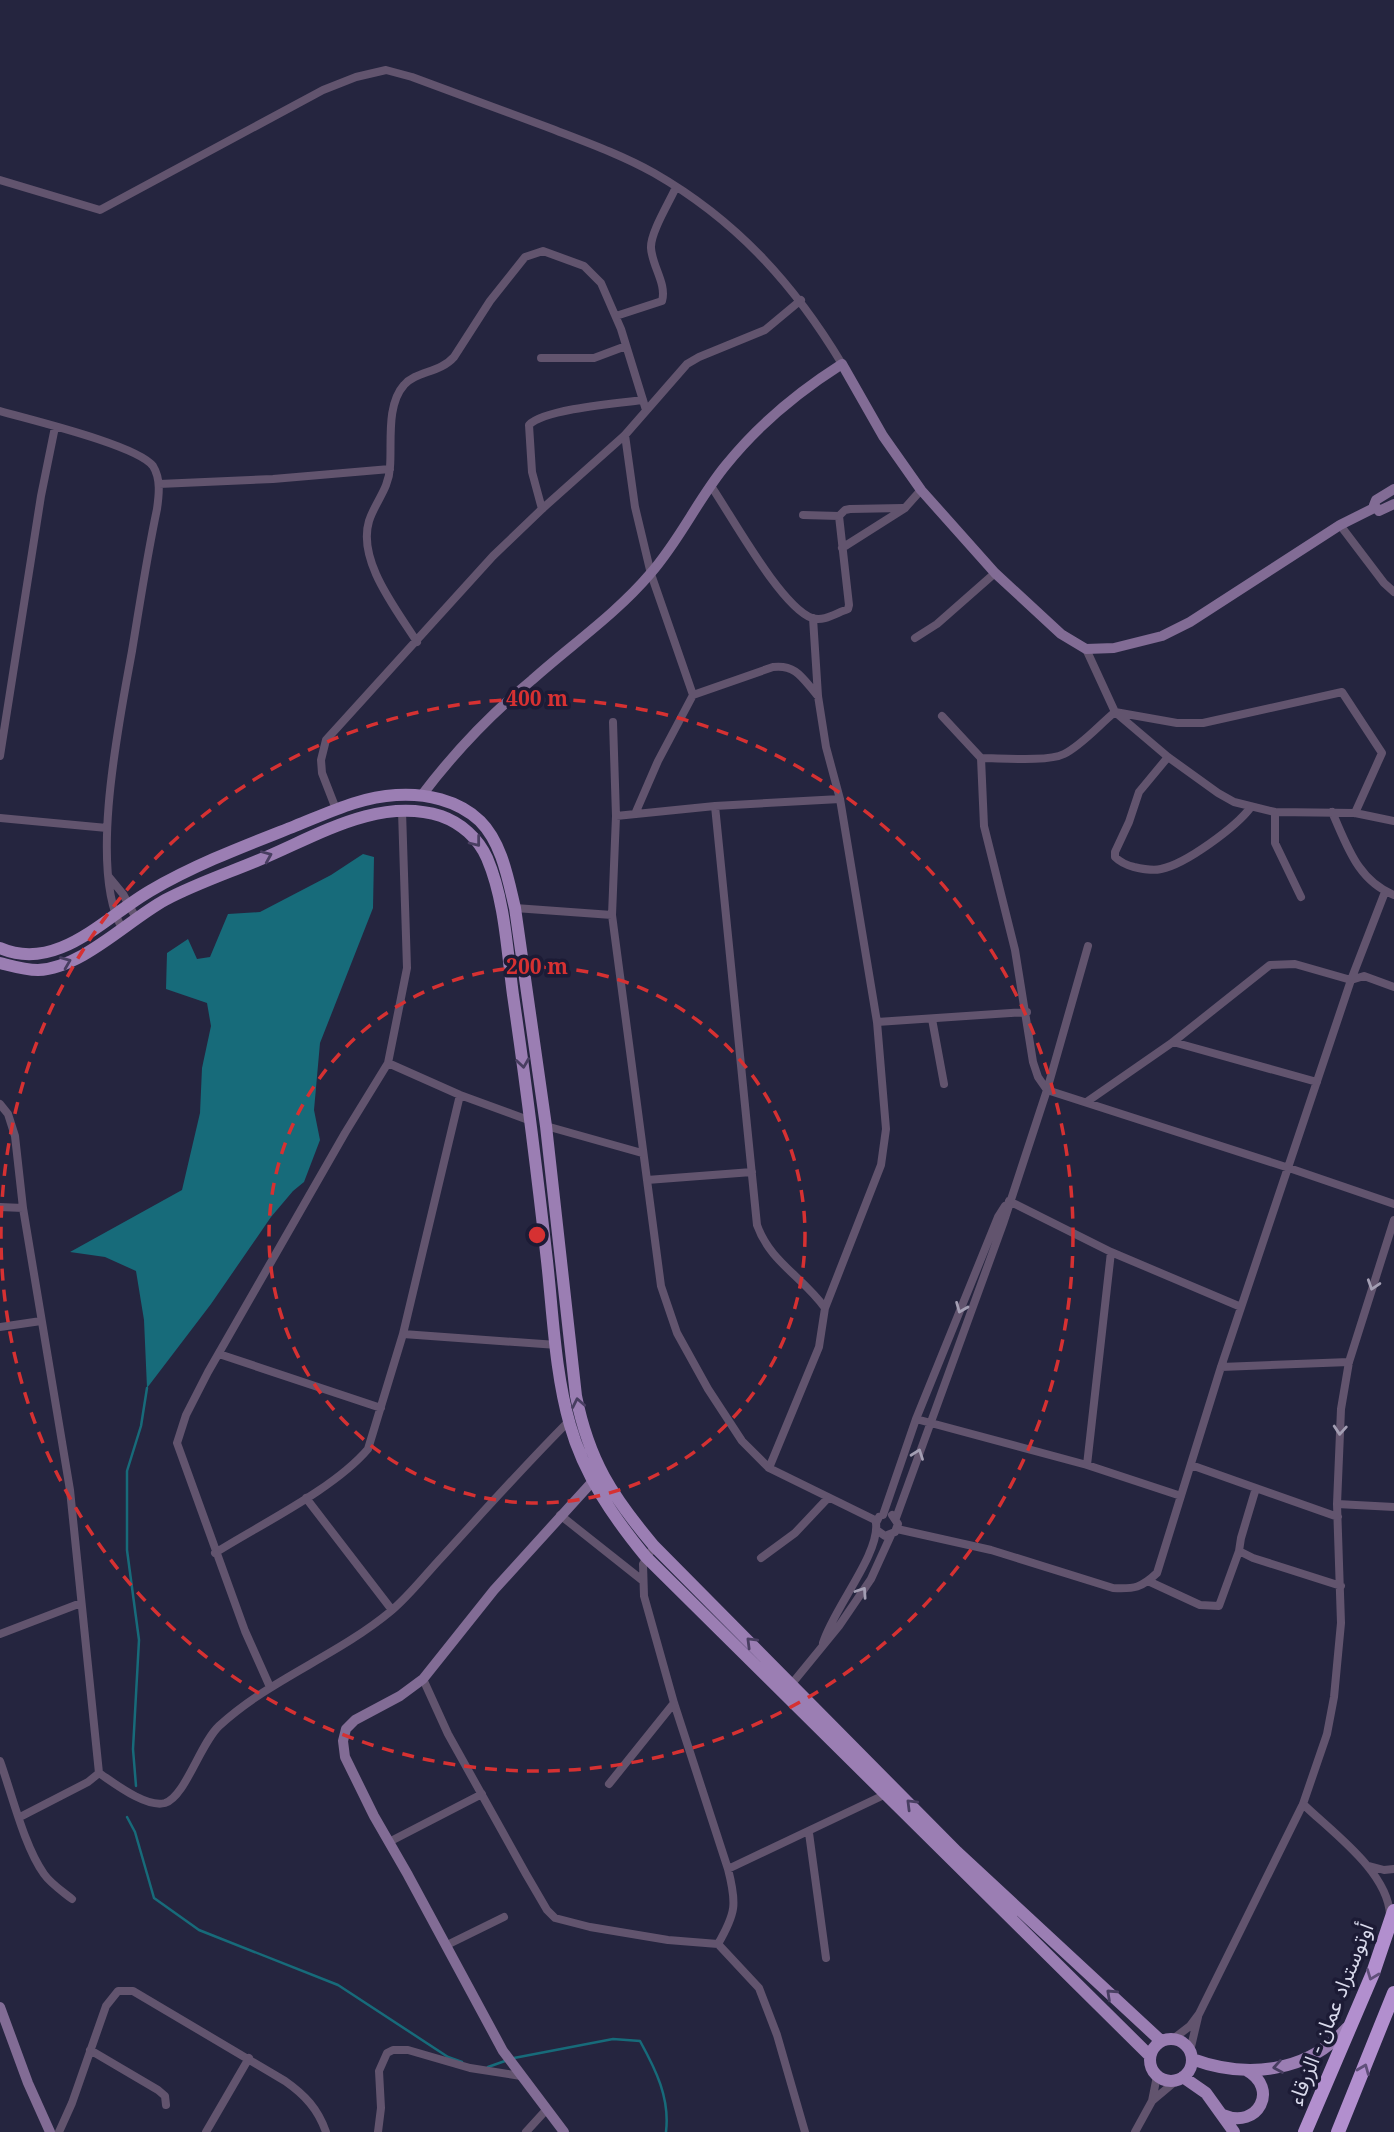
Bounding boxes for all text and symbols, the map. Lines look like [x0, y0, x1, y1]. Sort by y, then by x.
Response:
text: 400 m [506, 684, 568, 712]
one-way arrow [467, 835, 480, 847]
one-way arrow [260, 851, 272, 865]
text: 200 m [506, 952, 568, 980]
one-way arrow [60, 956, 72, 970]
one-way arrow [515, 1057, 530, 1068]
centre of rings [525, 1223, 549, 1247]
one-way arrow [1367, 1278, 1382, 1290]
one-way arrow [955, 1301, 969, 1313]
one-way arrow [571, 1397, 586, 1409]
one-way arrow [1333, 1424, 1348, 1435]
one-way arrow [910, 1448, 924, 1460]
one-way arrow [854, 1587, 867, 1600]
one-way arrow [746, 1638, 759, 1651]
one-way arrow [906, 1799, 919, 1812]
street label: أوتوستراد عمان - الزرقاء [1281, 1919, 1379, 2109]
one-way arrow [1366, 1969, 1380, 1981]
one-way arrow [1106, 1990, 1119, 2003]
one-way arrow [1272, 2059, 1284, 2074]
one-way arrow [1355, 2064, 1369, 2076]

